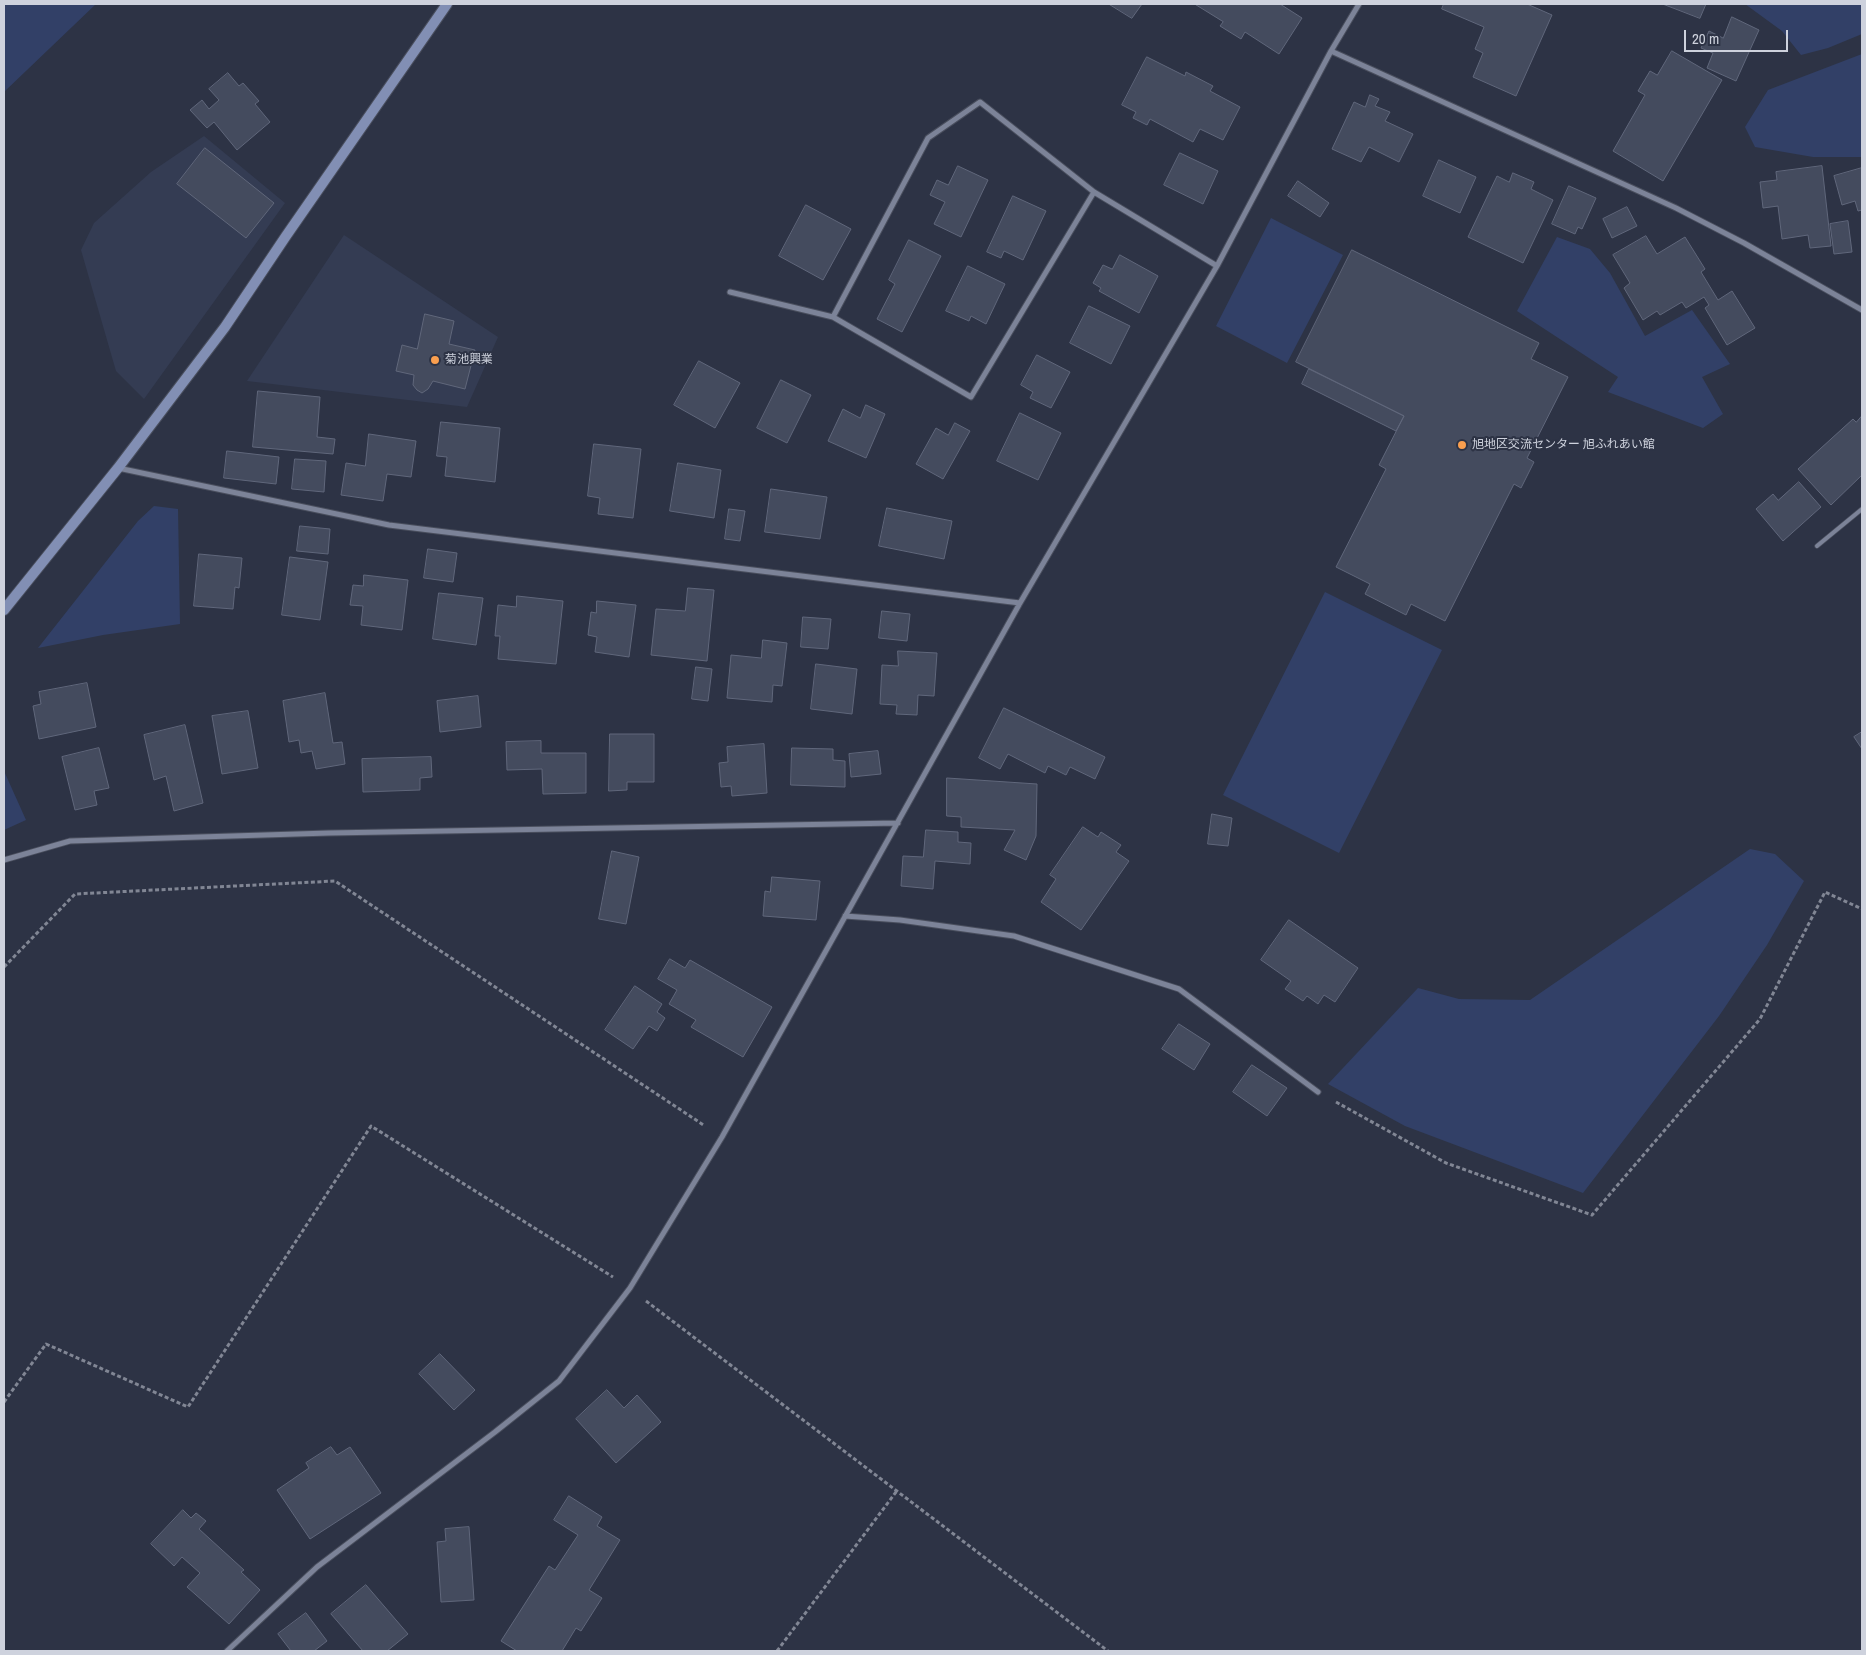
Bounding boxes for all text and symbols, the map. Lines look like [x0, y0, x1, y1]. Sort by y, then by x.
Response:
scale bar [1686, 20, 1790, 52]
text: 20 m [1692, 28, 1719, 49]
place label: 菊池興業 [445, 353, 493, 367]
marker: 菊池興業 [429, 354, 441, 366]
place label: 旭地区交流センター 旭ふれあい館 [1472, 438, 1655, 452]
marker: 旭地区交流センター 旭ふれあい館 [1456, 439, 1468, 451]

